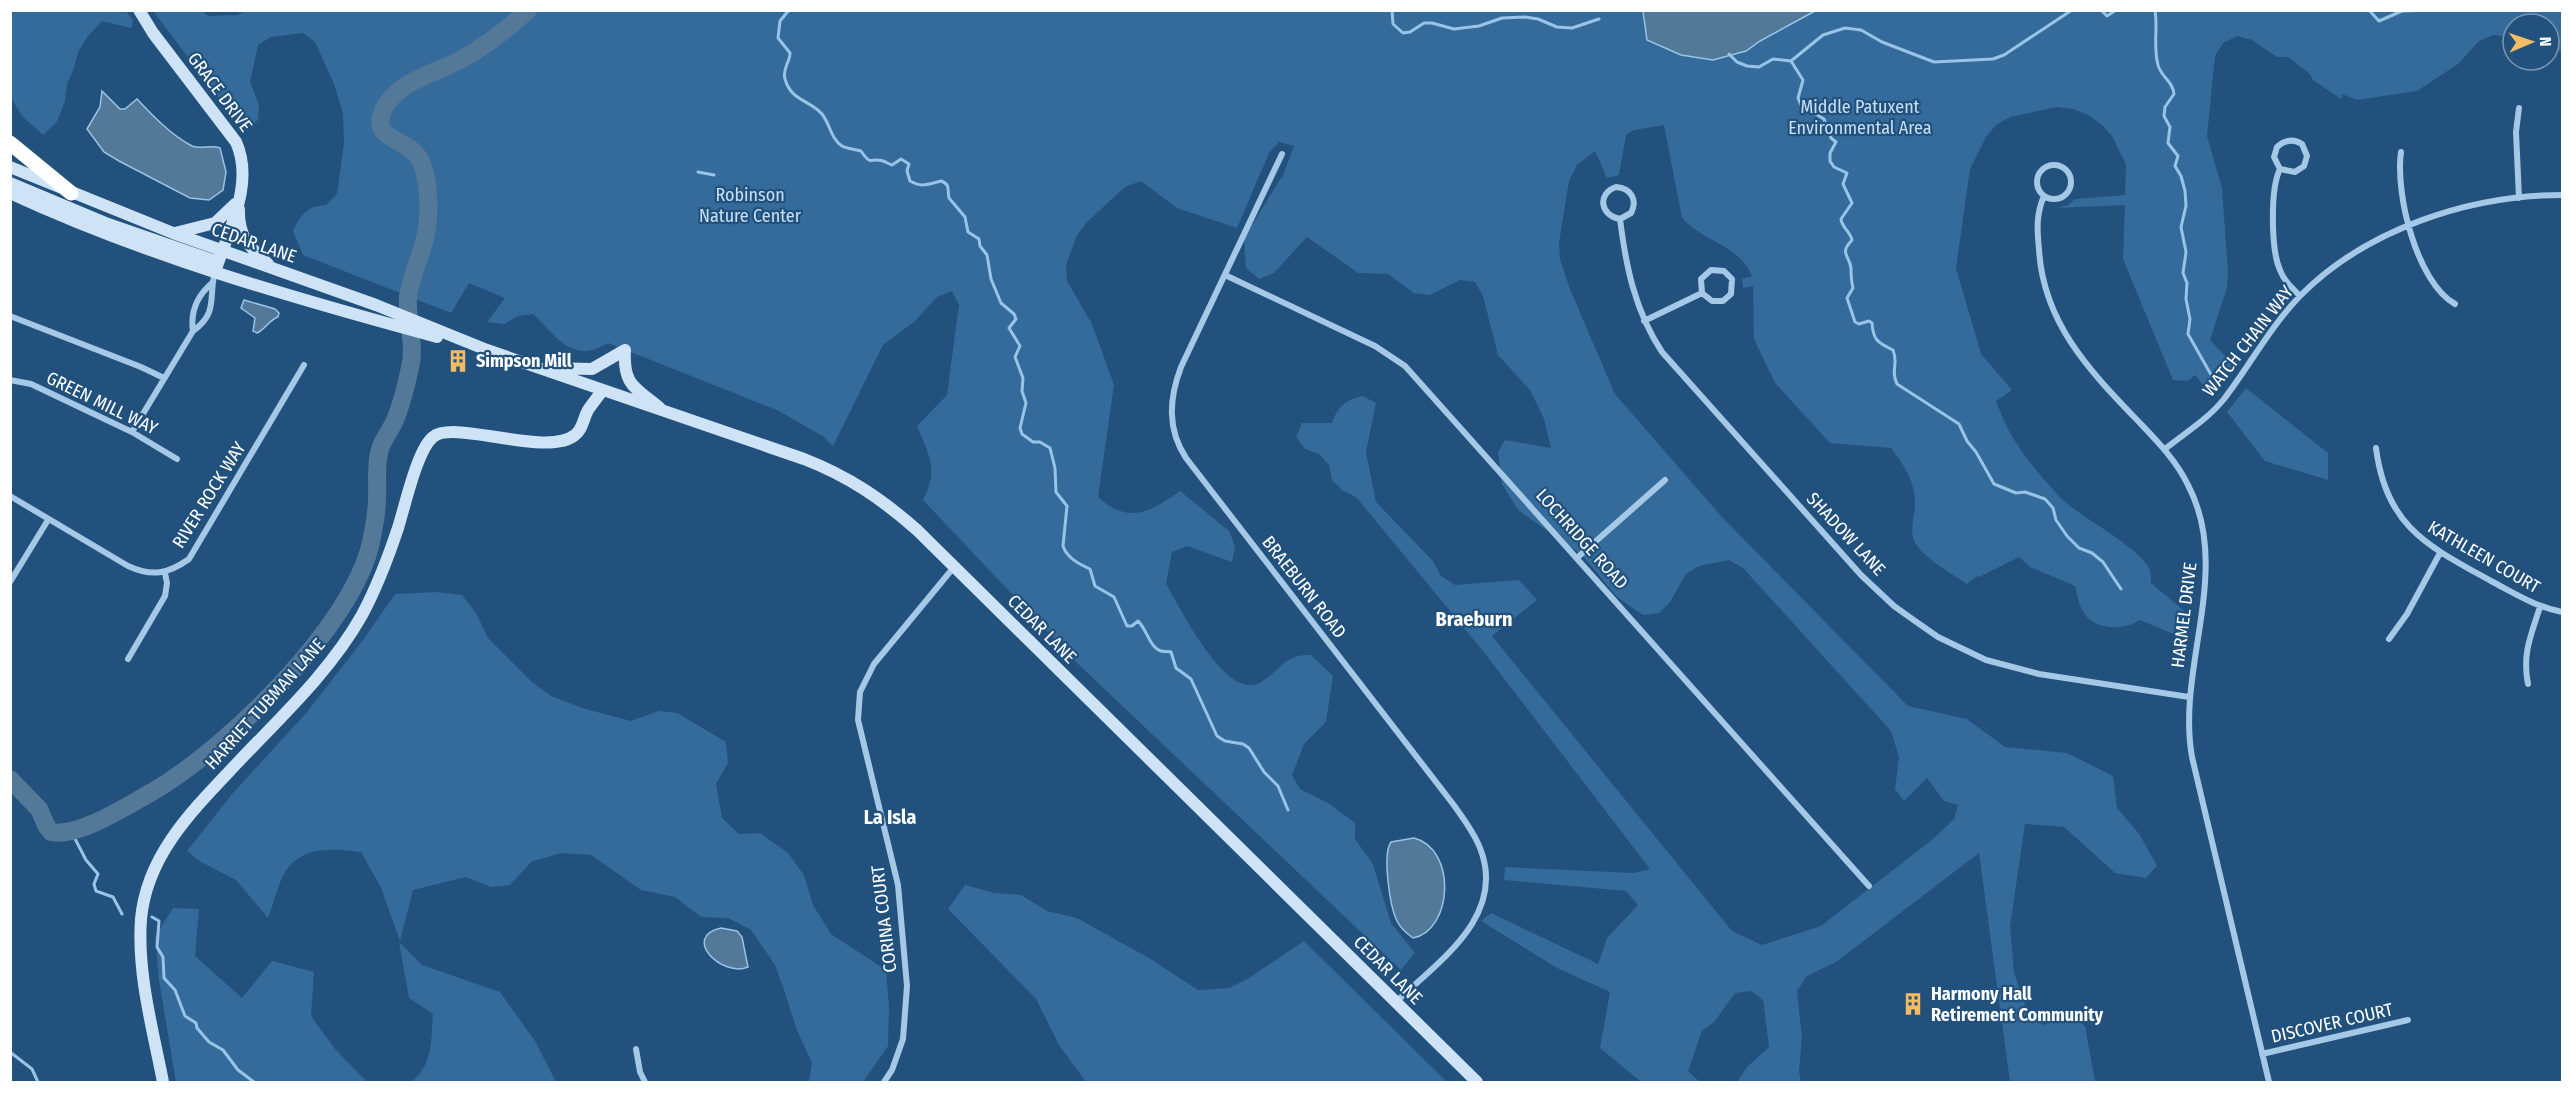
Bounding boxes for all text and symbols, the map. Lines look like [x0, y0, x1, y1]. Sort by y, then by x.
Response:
north arrow [2501, 12, 2561, 72]
text: N [2536, 36, 2555, 47]
street label: GRACE DRIVE [183, 48, 257, 136]
park label: Middle Patuxent Environmental Area [1788, 96, 1932, 139]
park label: Robinson Nature Center [699, 184, 802, 227]
street label: CEDAR LANE [209, 218, 299, 268]
street label: WATCH CHAIN WAY [2198, 281, 2298, 401]
building icon: Simpson Mill [445, 348, 471, 374]
place label: Simpson Mill [476, 350, 572, 372]
street label: GREEN MILL WAY [43, 367, 161, 439]
street label: RIVER ROCK WAY [168, 438, 250, 552]
street label: LOCHRIDGE ROAD [1531, 484, 1633, 594]
street label: SHADOW LANE [1802, 488, 1890, 580]
street label: KATHLEEN COURT [2424, 516, 2545, 598]
street label: BRAEBURN ROAD [1257, 532, 1351, 642]
street label: HARMEL DRIVE [2167, 561, 2201, 669]
street label: CEDAR LANE [1003, 590, 1081, 668]
district label: Braeburn [1435, 607, 1513, 631]
street label: HARRIET TUBMAN LANE [200, 634, 330, 774]
district label: La Isla [864, 805, 916, 829]
street label: CORINA COURT [866, 864, 901, 974]
street label: CEDAR LANE [1349, 931, 1427, 1009]
place label: Harmony Hall Retirement Community [1931, 983, 2103, 1026]
building icon: Harmony Hall Retirement Community [1900, 991, 1926, 1017]
street label: DISCOVER COURT [2269, 998, 2396, 1048]

